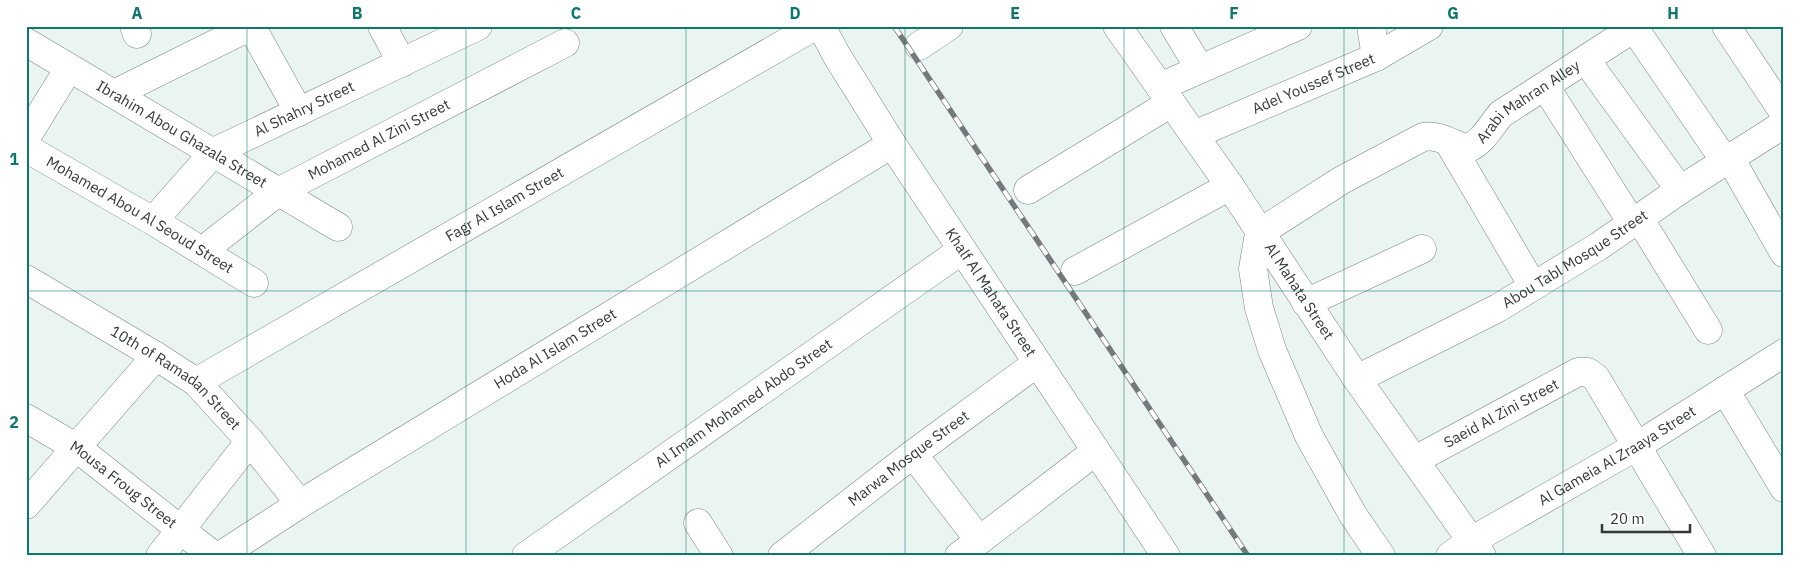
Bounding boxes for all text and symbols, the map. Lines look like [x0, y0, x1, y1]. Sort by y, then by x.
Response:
text: A [132, 3, 143, 23]
text: B [352, 3, 363, 23]
text: C [571, 3, 581, 23]
text: D [789, 3, 801, 23]
text: E [1010, 3, 1020, 23]
text: F [1229, 3, 1239, 23]
text: G [1447, 3, 1459, 23]
text: H [1667, 3, 1679, 23]
street label: Adel Youssef Street [1249, 49, 1378, 118]
street label: Arabi Mahran Alley [1472, 55, 1584, 147]
street label: Ibrahim Abou Ghazala Street [93, 76, 271, 192]
street label: Al Shahry Street [251, 76, 357, 141]
street label: Mohamed Al Zini Street [304, 94, 453, 184]
text: 1 [9, 149, 19, 169]
street label: Mohamed Abou Al Seoud Street [43, 152, 237, 277]
street label: Fagr Al Islam Street [442, 163, 567, 246]
street label: Abou Tabl Mosque Street [1498, 205, 1651, 312]
street label: Khalf Al Mahata Street [942, 224, 1041, 360]
street label: Al Mahata Street [1261, 239, 1338, 343]
street label: Hoda Al Islam Street [490, 304, 620, 393]
street label: 10th of Ramadan Street [107, 321, 245, 433]
street label: Al Imam Mohamed Abdo Street [651, 334, 836, 471]
street label: Saeid Al Zini Street [1440, 374, 1562, 452]
street label: Al Gameia Al Zraaya Street [1535, 401, 1699, 509]
street label: Marwa Mosque Street [844, 406, 973, 510]
text: 2 [9, 412, 19, 432]
street label: Mousa Froug Street [67, 436, 181, 532]
scale bar [1602, 502, 1690, 534]
text: 20 m [1610, 509, 1645, 528]

